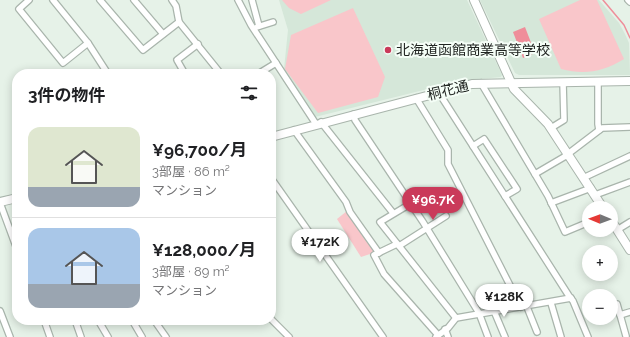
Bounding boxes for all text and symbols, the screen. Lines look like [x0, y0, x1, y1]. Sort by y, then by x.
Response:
place label: 北海道函館商業高等学校 [396, 42, 550, 58]
marker: 北海道函館商業高等学校 [383, 45, 393, 55]
street label: 桐花通 [426, 77, 470, 103]
icon: filters [238, 82, 260, 104]
text: 3件の物件 [28, 85, 106, 105]
text: ¥96,700/月 [152, 140, 247, 160]
icon: home [60, 143, 108, 191]
text: 3部屋 · 86 m² [152, 164, 230, 179]
text: マンション [152, 183, 217, 198]
pin: ¥96.7K [400, 187, 466, 221]
text: ¥96.7K [411, 192, 455, 207]
north arrow [582, 201, 618, 237]
map controls [582, 201, 618, 325]
pin: ¥172K [292, 229, 348, 263]
text: ¥172K [300, 234, 340, 249]
text: ¥128,000/月 [152, 240, 256, 260]
icon: home [60, 244, 108, 292]
button: + [582, 245, 618, 281]
text: 3部屋 · 89 m² [152, 264, 230, 279]
text: マンション [152, 283, 217, 298]
pin: ¥128K [476, 284, 532, 318]
text: ¥128K [484, 289, 524, 304]
button: − [582, 289, 618, 325]

